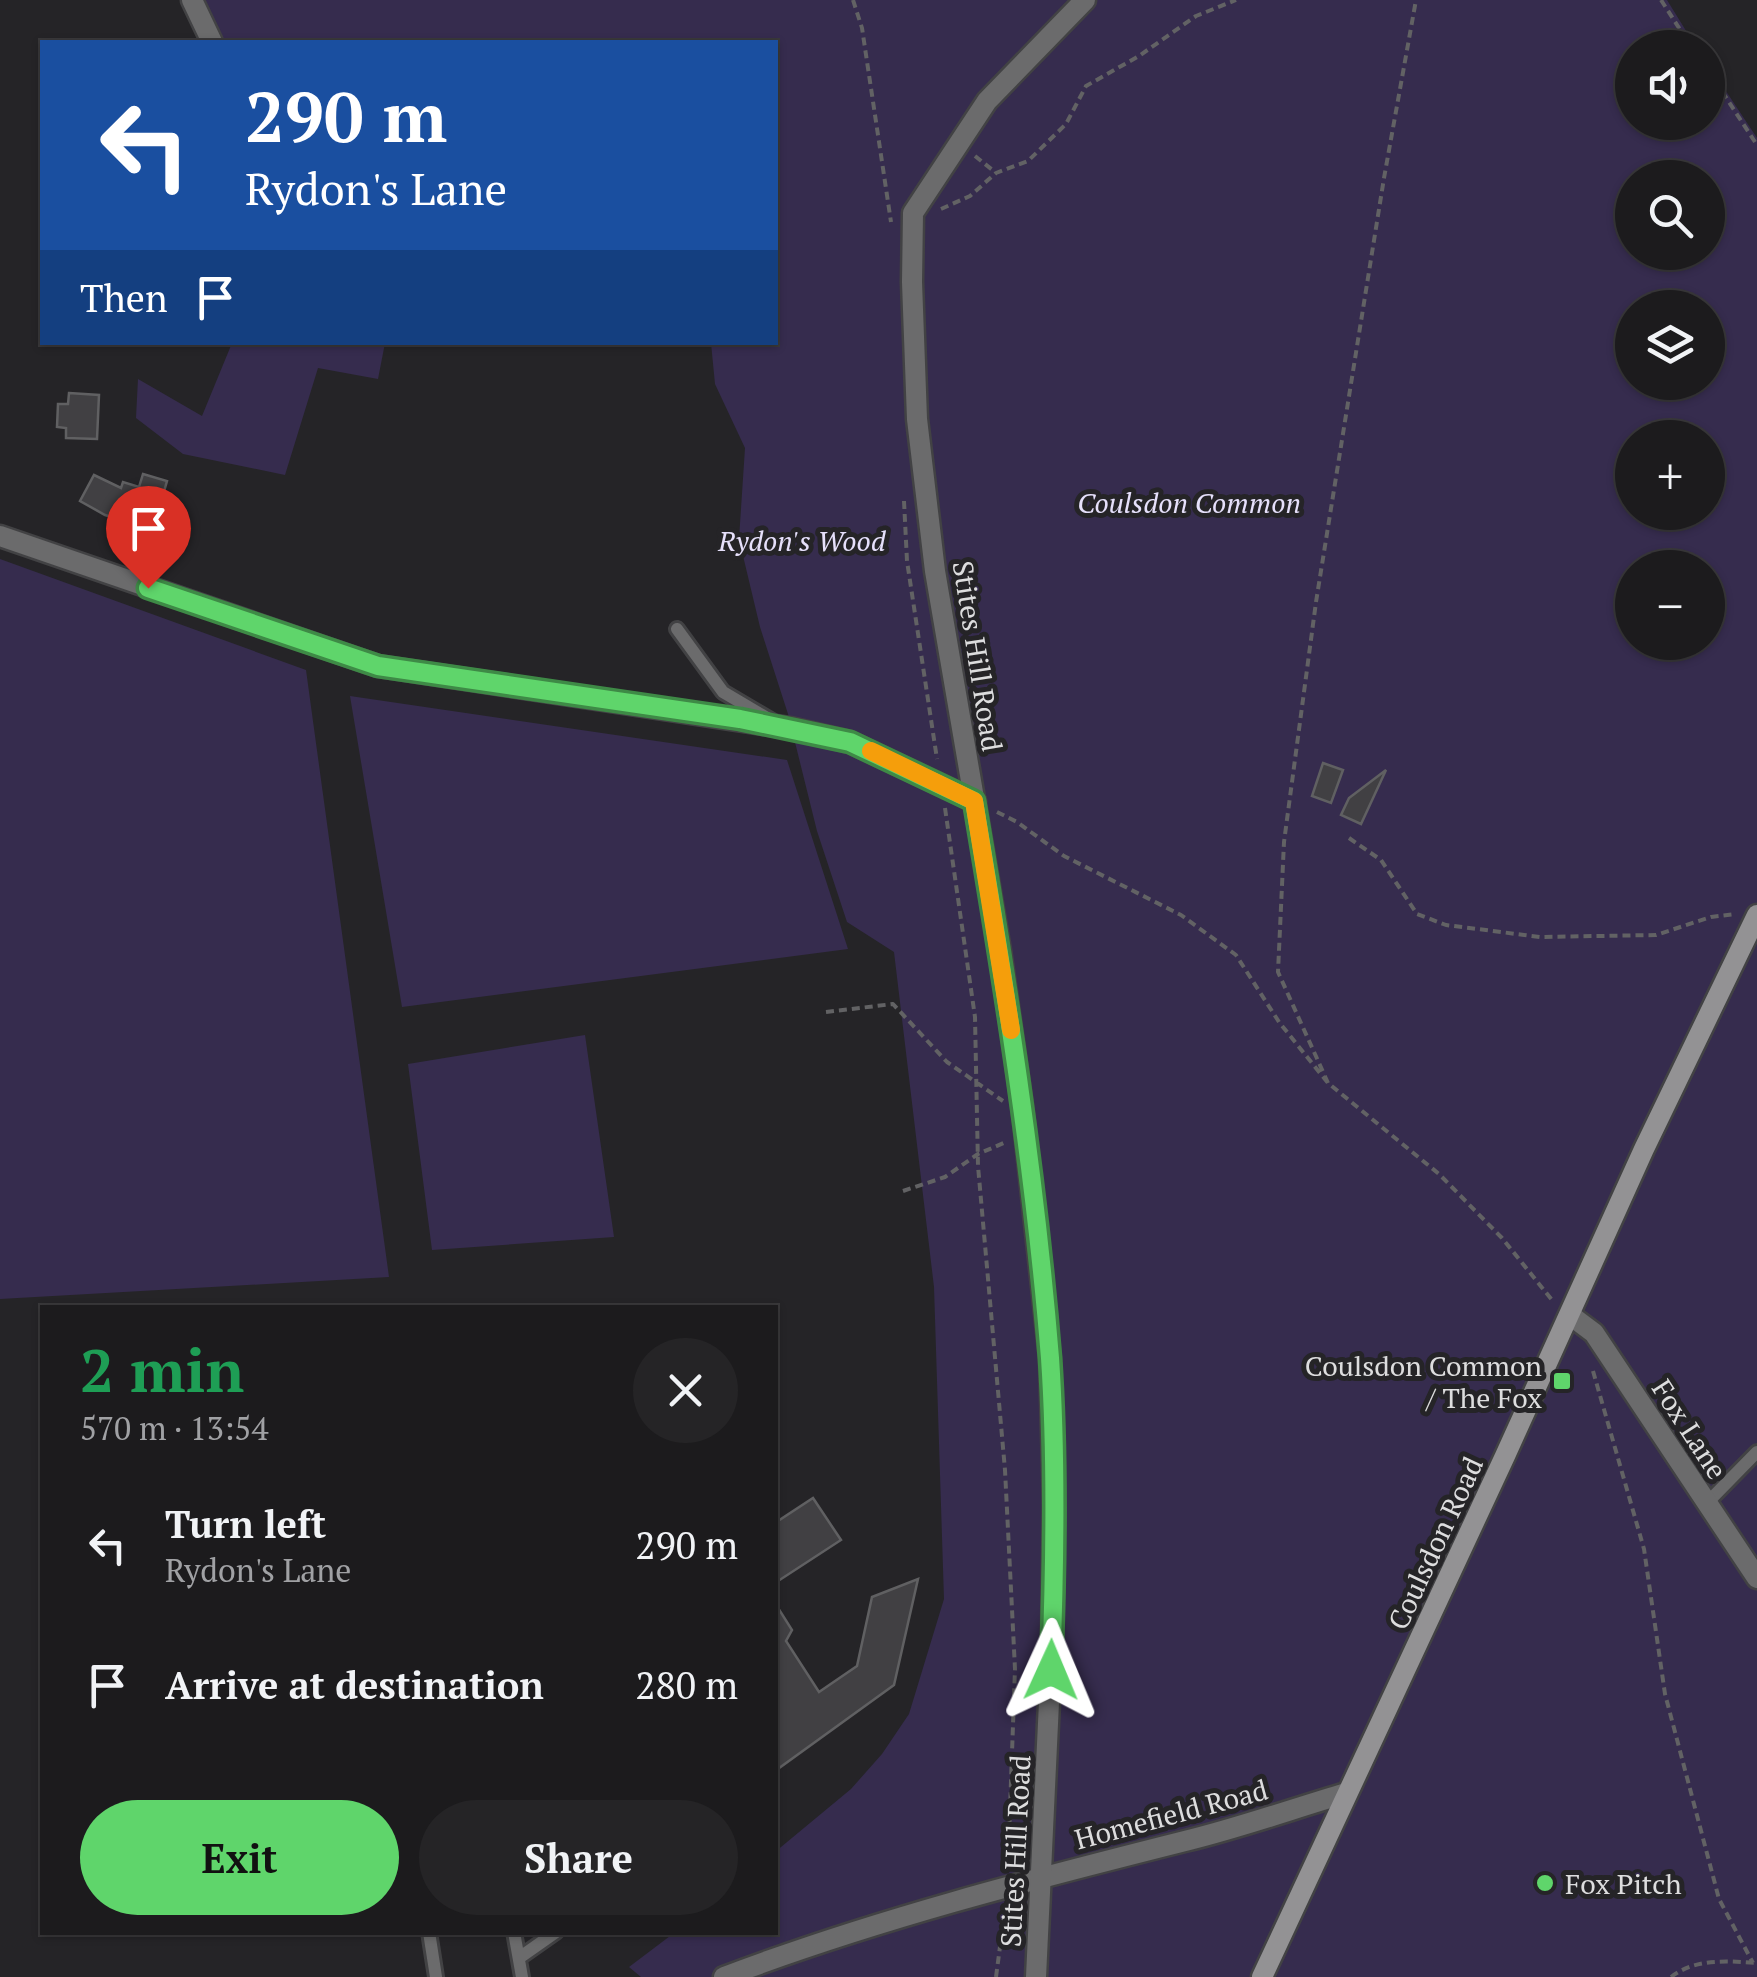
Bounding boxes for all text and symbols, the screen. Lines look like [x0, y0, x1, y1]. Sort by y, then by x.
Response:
map controls [1615, 30, 1725, 660]
button: sound [1615, 30, 1725, 140]
text: 290 m [245, 69, 447, 162]
icon: left [80, 80, 210, 210]
text: Rydon's Lane [245, 158, 507, 218]
button: search [1615, 160, 1725, 270]
icon: arrive [188, 270, 243, 325]
text: Then [80, 273, 168, 323]
button: layers [1615, 290, 1725, 400]
button: + [1615, 420, 1725, 530]
park label: Coulsdon Common [1077, 484, 1301, 521]
pin [106, 486, 191, 589]
icon: arrive [121, 501, 176, 556]
park label: Rydon's Wood [717, 522, 887, 559]
button: − [1615, 550, 1725, 660]
street label: Stites Hill Road [945, 558, 1011, 754]
text: 2 min [80, 1330, 244, 1409]
button: close [633, 1338, 738, 1443]
place label: Coulsdon Common / The Fox [1305, 1347, 1542, 1416]
marker: Coulsdon Common / The Fox [1551, 1370, 1573, 1392]
street label: Fox Lane [1644, 1372, 1736, 1486]
text: 570 m · 13:54 [80, 1407, 268, 1449]
street label: Coulsdon Road [1379, 1451, 1491, 1635]
text: Turn left [165, 1499, 326, 1549]
icon: left [80, 1518, 135, 1573]
text: 290 m [635, 1520, 738, 1570]
text: Rydon's Lane [165, 1549, 351, 1591]
position arrow [999, 1618, 1103, 1722]
icon: arrive [80, 1658, 135, 1713]
text: Arrive at destination [165, 1660, 544, 1710]
text: 280 m [635, 1660, 738, 1710]
street label: Stites Hill Road [991, 1754, 1039, 1948]
street label: Homefield Road [1070, 1770, 1272, 1858]
button: Exit [80, 1800, 399, 1915]
button: Share [419, 1800, 738, 1915]
place label: Fox Pitch [1565, 1865, 1682, 1902]
marker: Fox Pitch [1534, 1872, 1556, 1894]

